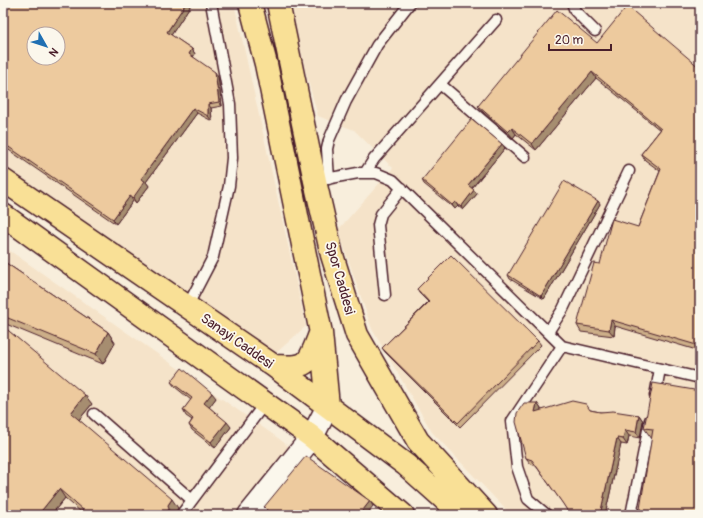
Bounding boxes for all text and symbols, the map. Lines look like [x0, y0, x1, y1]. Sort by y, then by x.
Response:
north arrow [26, 26, 66, 66]
scale bar [549, 26, 611, 52]
text: 20 m [555, 33, 584, 48]
text: N [46, 45, 61, 59]
street label: Spor Caddesi [321, 240, 359, 317]
street label: Sanayi Caddesi [197, 310, 277, 373]

